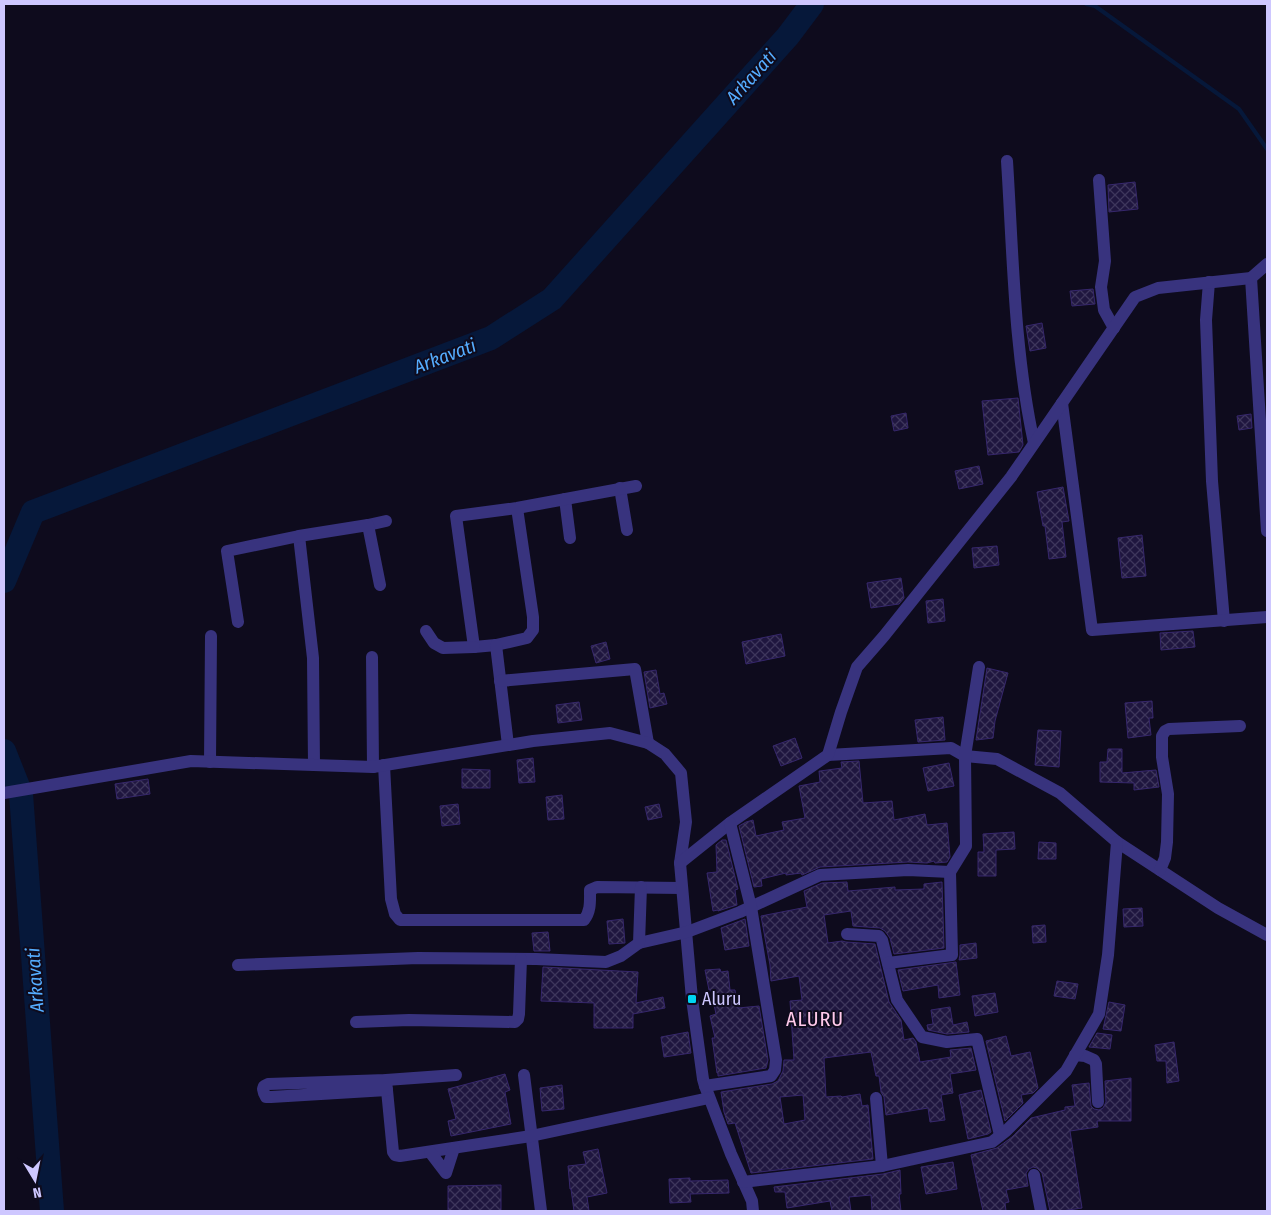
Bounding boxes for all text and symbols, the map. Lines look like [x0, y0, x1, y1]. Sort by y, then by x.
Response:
water label: Arkavati [720, 45, 781, 110]
water label: Arkavati [410, 334, 480, 379]
water label: Arkavati [21, 947, 49, 1014]
place label: Aluru [702, 988, 741, 1010]
marker: Aluru [686, 993, 698, 1005]
district label: ALURU [786, 1007, 844, 1031]
north arrow [10, 1155, 60, 1205]
text: N [32, 1183, 43, 1201]

